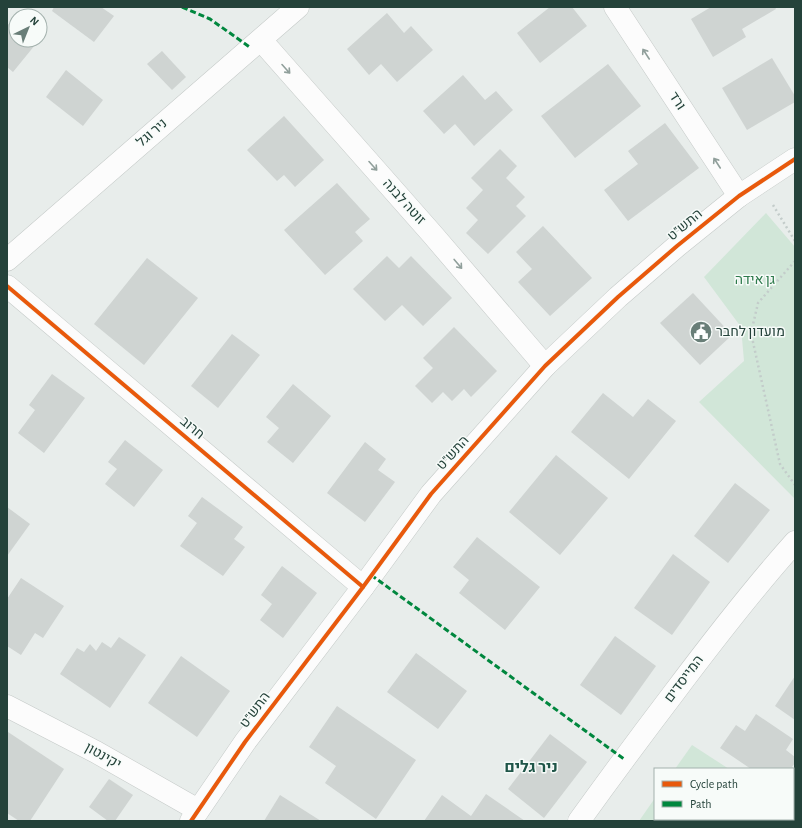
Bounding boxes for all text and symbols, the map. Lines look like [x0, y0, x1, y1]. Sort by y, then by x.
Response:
north arrow [8, 8, 48, 48]
text: N [28, 14, 41, 28]
one-way arrow [642, 49, 650, 60]
one-way arrow [282, 64, 291, 74]
street label: ורד [666, 90, 688, 112]
street label: ניר וגל [134, 116, 170, 150]
one-way arrow [713, 158, 721, 169]
one-way arrow [368, 161, 377, 171]
street label: זוטה לבנה [380, 176, 428, 228]
street label: התש"ט [665, 207, 705, 243]
one-way arrow [454, 259, 463, 269]
park label: גן אידה [735, 273, 775, 287]
public building icon: מועדון לחבר [688, 319, 714, 345]
place label: מועדון לחבר [716, 325, 785, 339]
street label: חרוב [177, 414, 207, 442]
street label: התש"ט [434, 433, 472, 473]
street label: המייסדים [662, 653, 706, 705]
street label: התש"ט [237, 690, 273, 730]
street label: יקינטון [83, 740, 123, 772]
district label: ניר גלים [504, 759, 558, 775]
legend [654, 768, 794, 820]
text: Cycle path [690, 778, 738, 791]
text: Path [690, 798, 712, 810]

